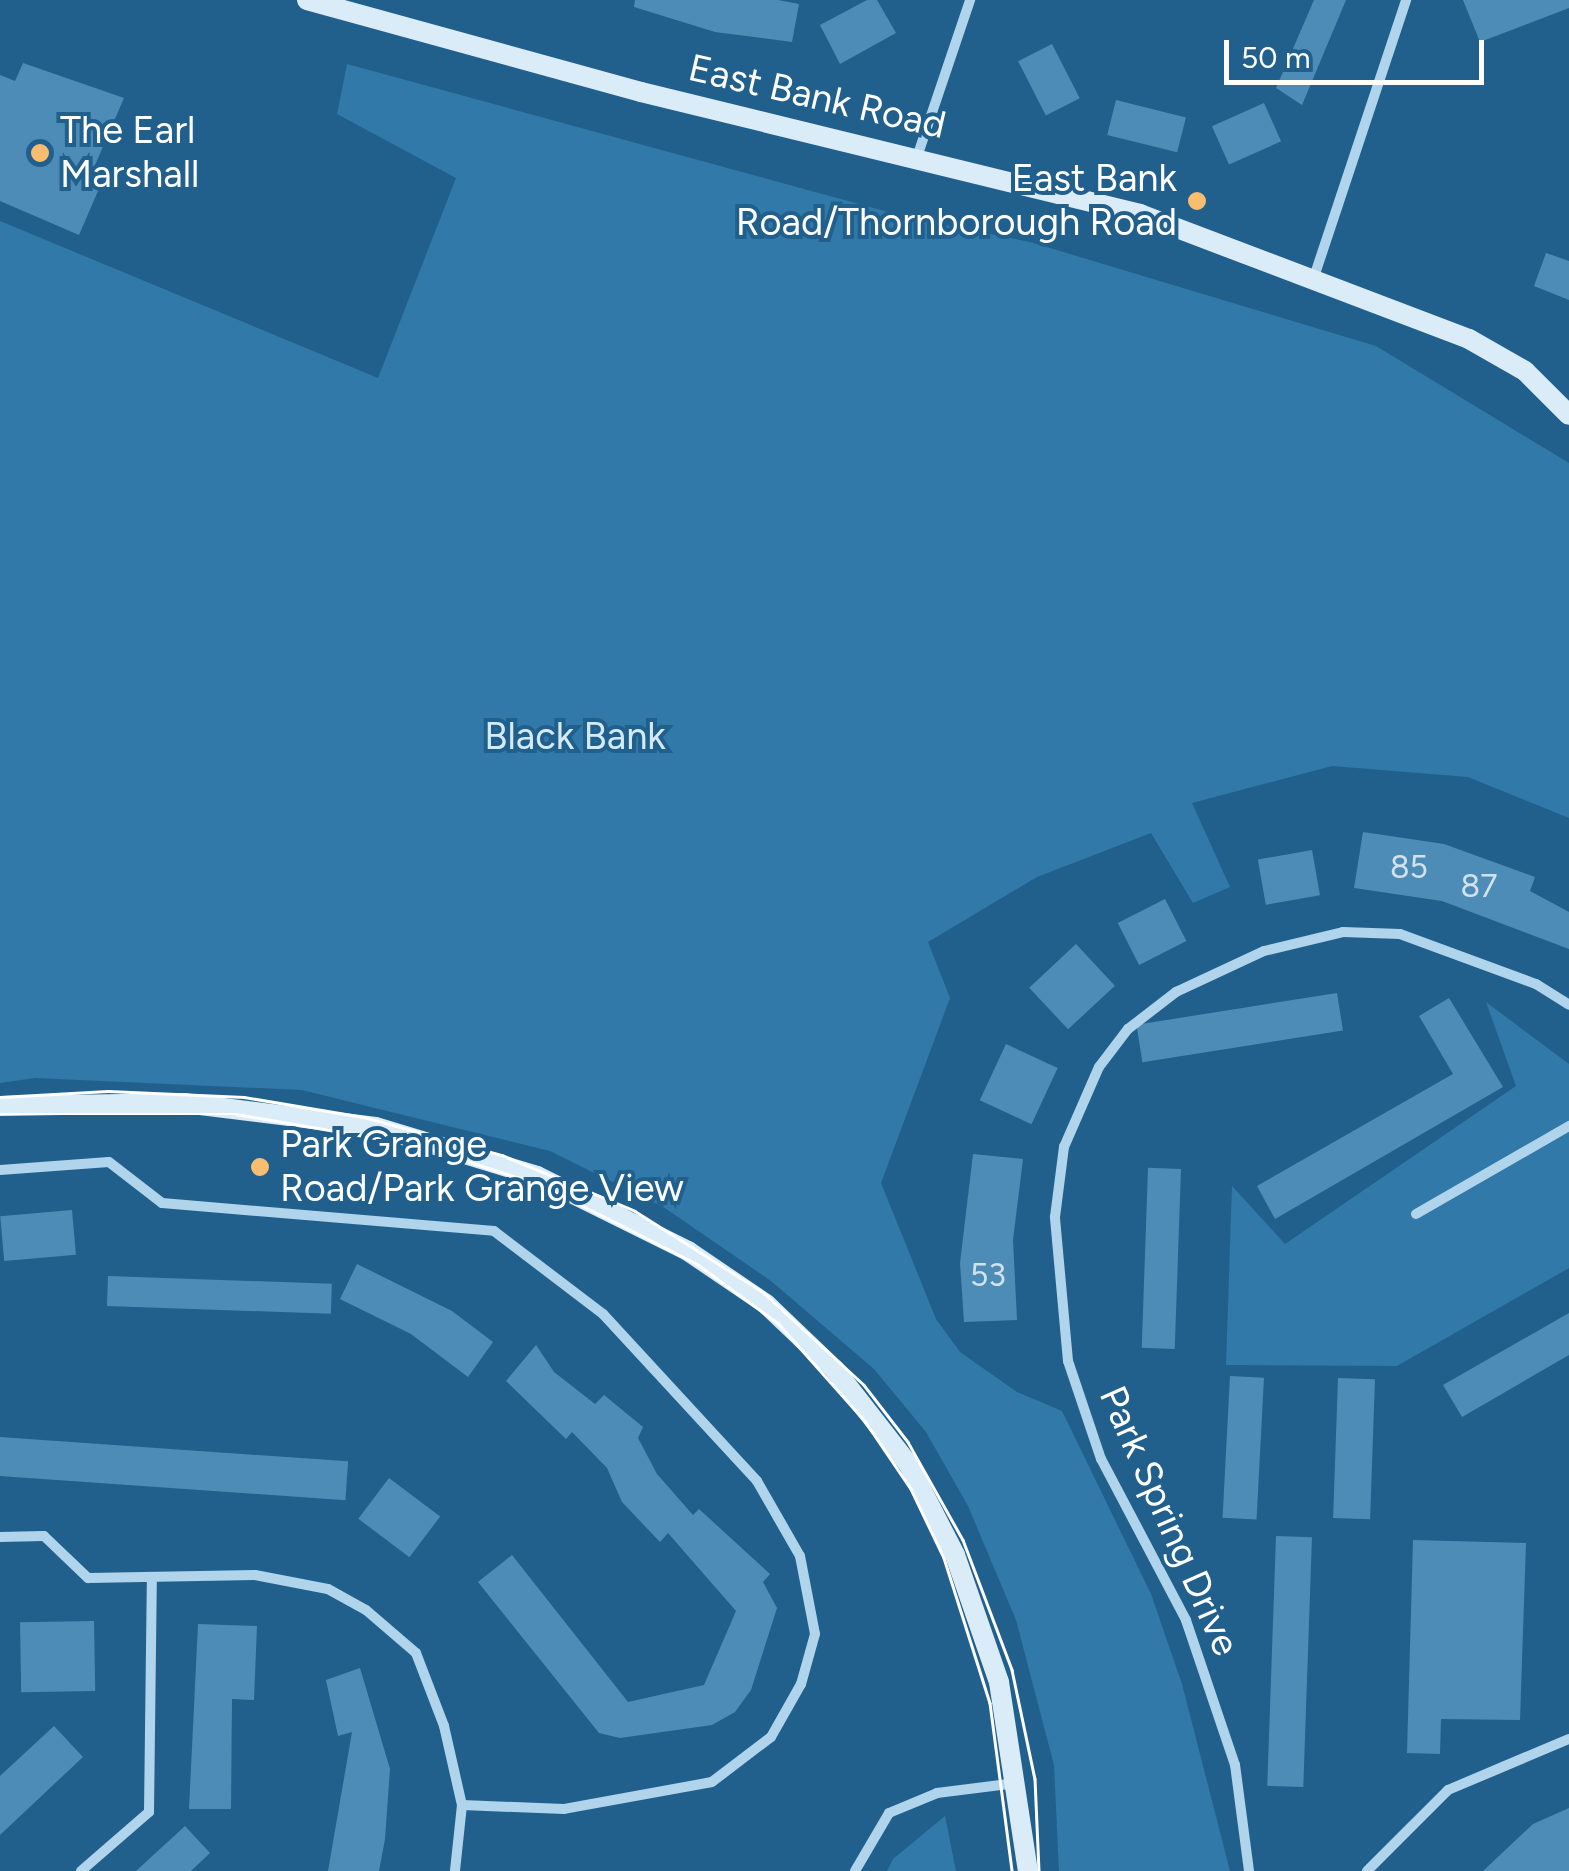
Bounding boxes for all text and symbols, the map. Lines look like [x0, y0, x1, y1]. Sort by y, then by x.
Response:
scale bar [1229, 20, 1489, 82]
text: 50 m [1241, 39, 1310, 76]
street label: East Bank Road [684, 45, 950, 149]
place label: The Earl Marshall [60, 108, 199, 198]
marker: The Earl Marshall [29, 142, 51, 164]
place label: East Bank Road/Thornborough Road [736, 156, 1177, 245]
marker: East Bank Road/Thornborough Road [1186, 190, 1208, 212]
park label: Black Bank [484, 714, 666, 760]
house number: 85 [1390, 848, 1428, 886]
house number: 87 [1461, 867, 1497, 905]
place label: Park Grange Road/Park Grange View [280, 1122, 684, 1212]
marker: Park Grange Road/Park Grange View [249, 1156, 271, 1178]
house number: 53 [970, 1256, 1006, 1294]
street label: Park Spring Drive [1089, 1379, 1249, 1663]

